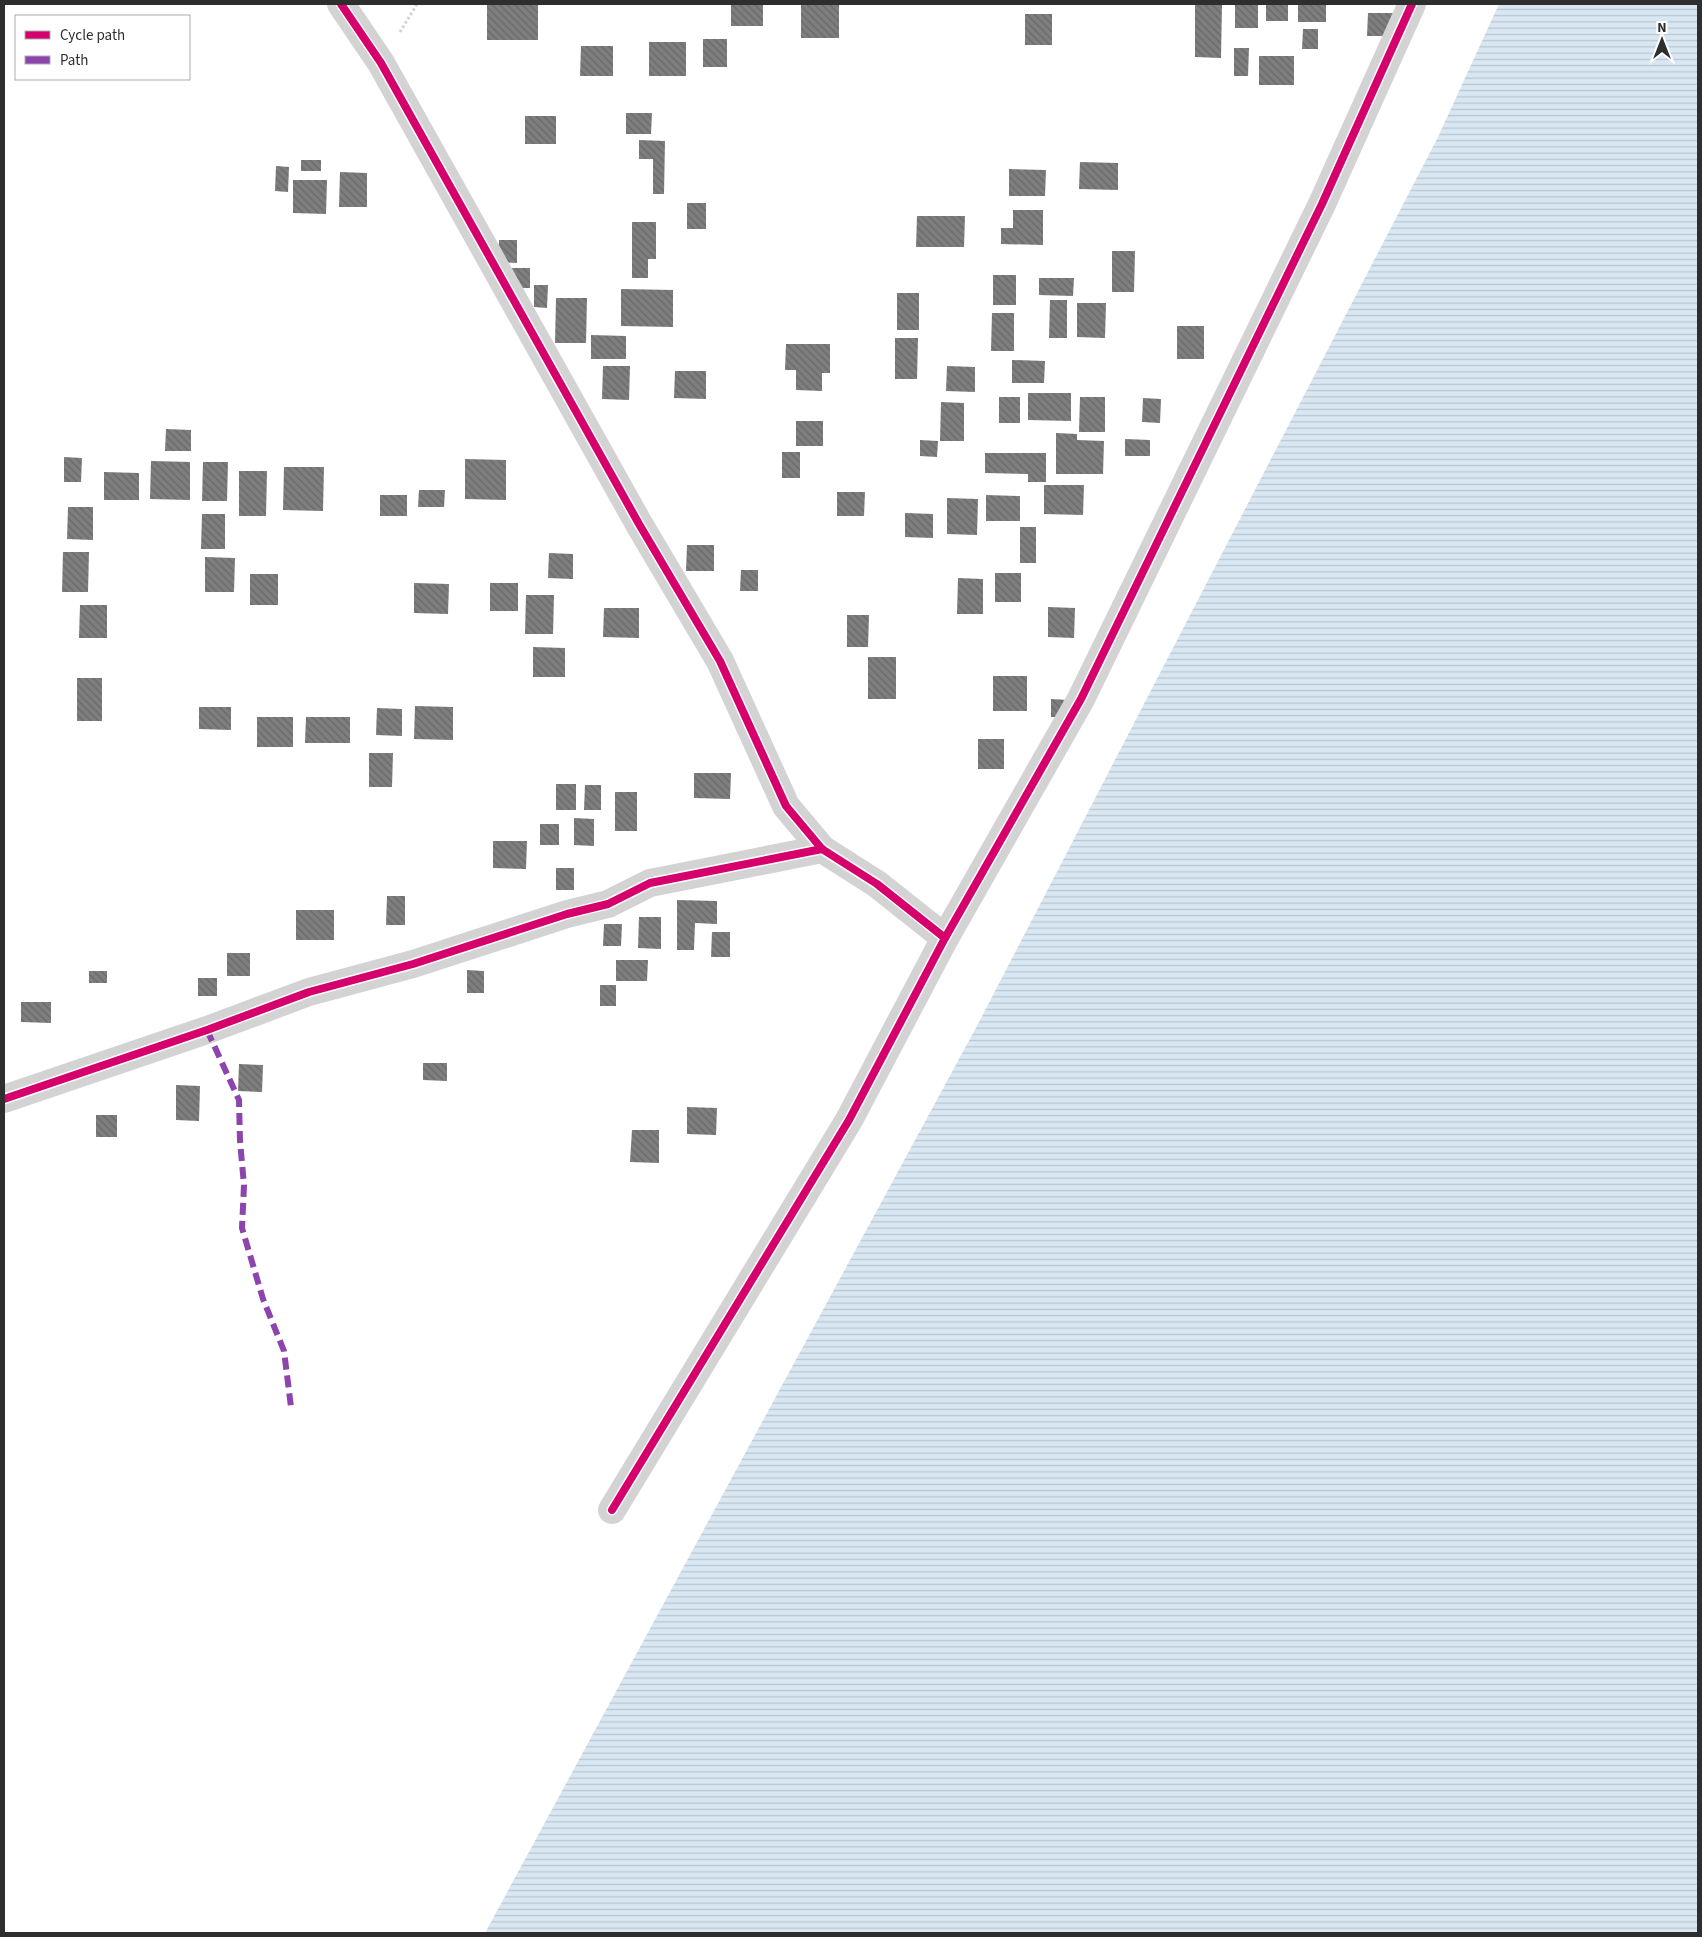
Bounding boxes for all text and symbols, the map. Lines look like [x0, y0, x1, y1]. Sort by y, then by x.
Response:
legend [15, 15, 190, 80]
north arrow [1637, 15, 1687, 65]
text: N [1657, 18, 1667, 38]
text: Cycle path [60, 25, 125, 46]
text: Path [60, 50, 88, 71]

